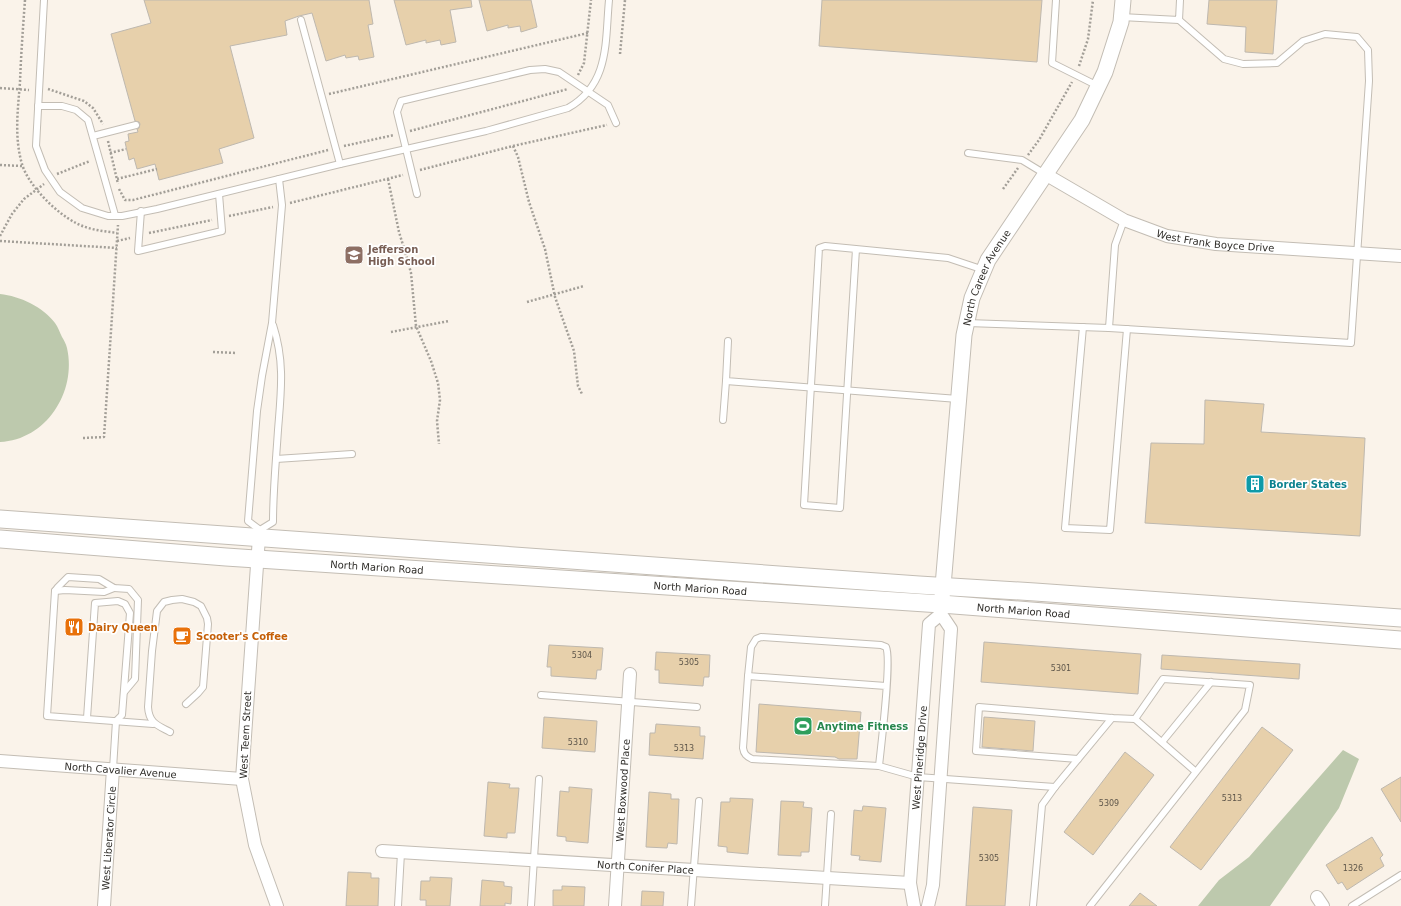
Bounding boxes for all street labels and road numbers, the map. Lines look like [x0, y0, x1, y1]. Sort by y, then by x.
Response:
street label: North Career Avenue [961, 228, 1013, 327]
street label: West Frank Boyce Drive [1155, 228, 1275, 254]
street label: North Marion Road [330, 559, 424, 576]
street label: North Marion Road [653, 580, 747, 597]
street label: North Marion Road [976, 602, 1071, 620]
street label: West Teem Street [238, 691, 253, 779]
street label: West Pineridge Drive [910, 705, 929, 810]
street label: West Boxwood Place [614, 739, 632, 842]
street label: North Cavalier Avenue [64, 761, 177, 780]
street label: West Liberator Circle [100, 786, 118, 891]
street label: North Conifer Place [597, 859, 694, 876]

